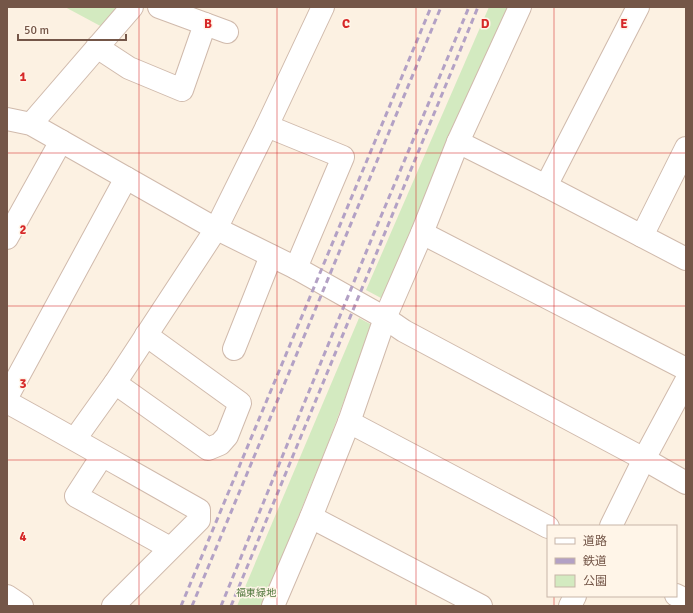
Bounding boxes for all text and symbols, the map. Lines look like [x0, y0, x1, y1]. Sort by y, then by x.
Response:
scale bar [18, 16, 126, 42]
text: B [204, 16, 212, 32]
text: C [342, 16, 350, 32]
text: D [481, 16, 490, 32]
text: E [620, 16, 628, 32]
text: 50 m [24, 23, 49, 38]
text: 1 [19, 69, 27, 85]
text: 2 [19, 222, 27, 238]
text: 3 [19, 376, 27, 392]
legend [547, 525, 677, 597]
text: 4 [19, 529, 27, 545]
text: 道路 [583, 534, 607, 549]
text: 鉄道 [583, 554, 607, 569]
text: 公園 [583, 574, 607, 589]
park label: 福東緑地 [236, 587, 277, 599]

